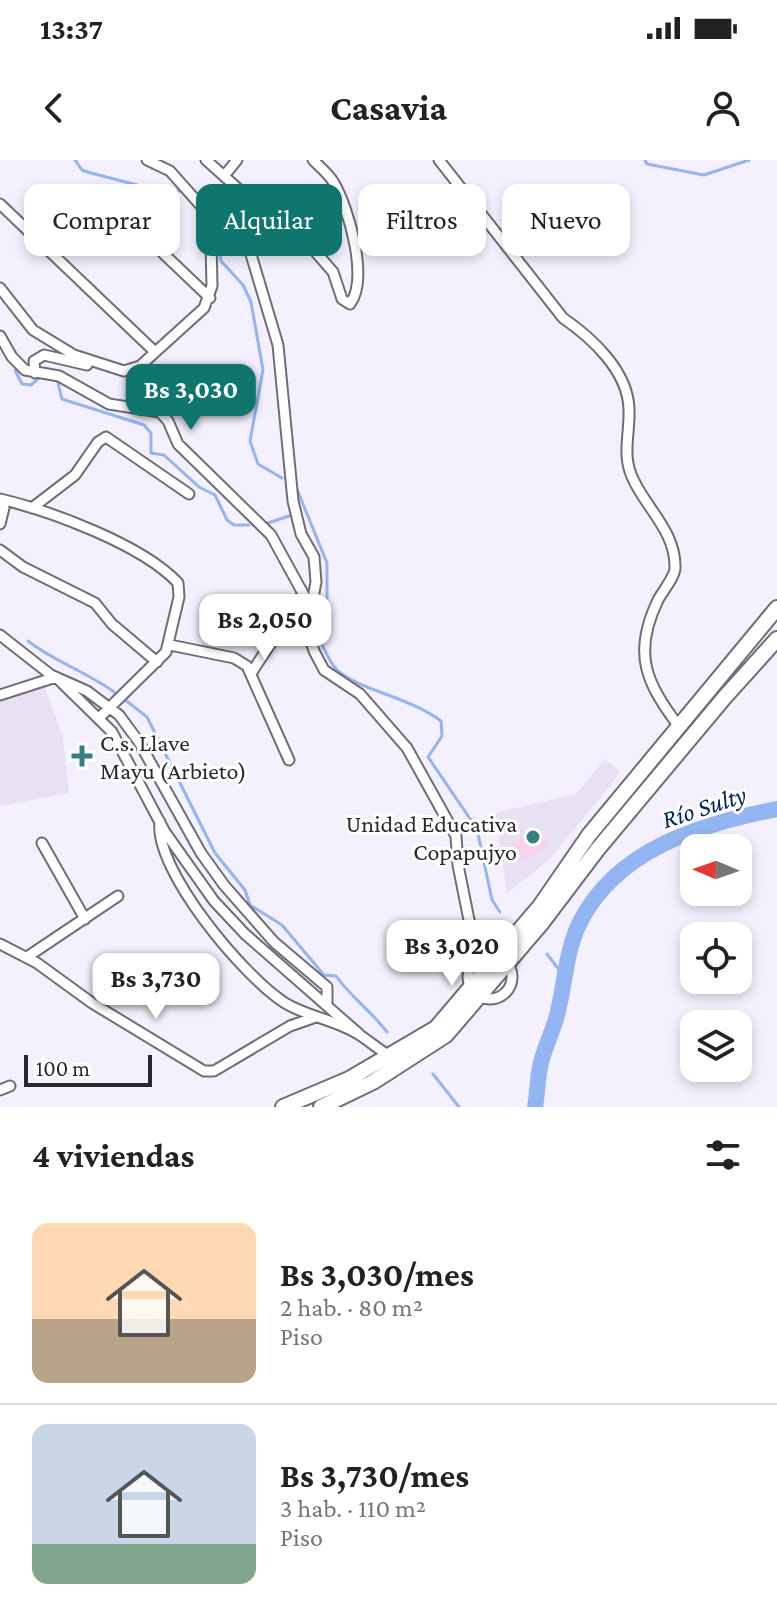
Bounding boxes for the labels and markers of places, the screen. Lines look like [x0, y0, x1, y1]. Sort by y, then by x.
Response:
pin: Bs 3,030 [108, 364, 274, 432]
pin: Bs 2,050 [182, 594, 348, 662]
place label: C.s. Llave Mayu (Arbieto) [100, 729, 247, 785]
marker: C.s. Llave Mayu (Arbieto) [71, 745, 93, 767]
place label: Unidad Educativa Copapujyo [346, 810, 517, 865]
marker: Unidad Educativa Copapujyo [524, 828, 542, 846]
pin: Bs 3,020 [369, 920, 535, 988]
pin: Bs 3,730 [73, 953, 239, 1021]

